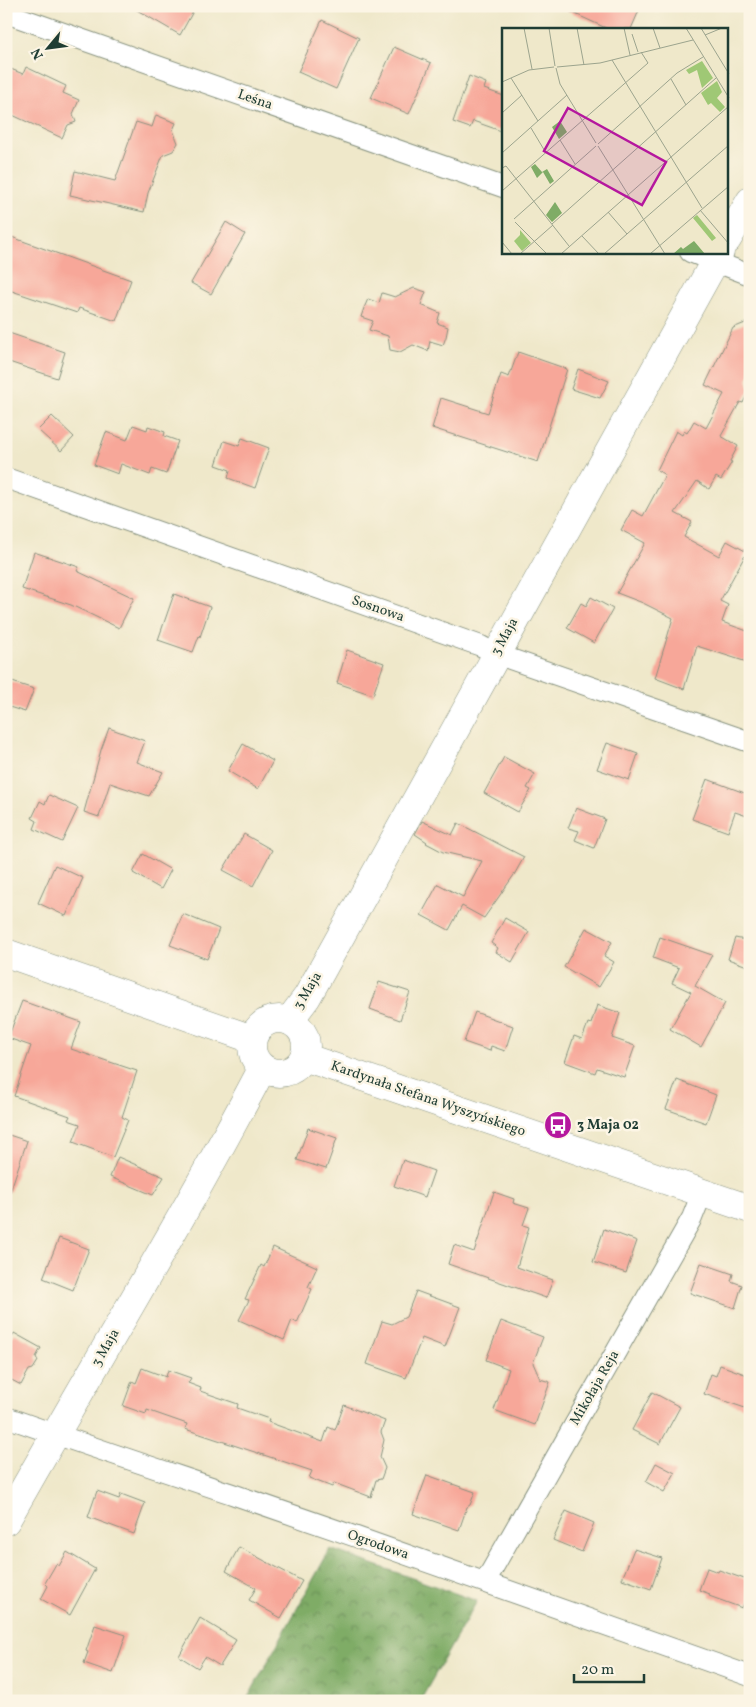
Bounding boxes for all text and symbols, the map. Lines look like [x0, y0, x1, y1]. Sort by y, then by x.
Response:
north arrow [22, 22, 72, 72]
inset map [502, 28, 728, 254]
text: N [27, 45, 49, 63]
street label: Leśna [235, 85, 275, 115]
street label: Sosnowa [349, 591, 407, 627]
street label: 3 Maja [487, 614, 523, 660]
street label: 3 Maja [289, 969, 327, 1013]
street label: Kardynała Stefana Wyszyńskiego [328, 1057, 528, 1141]
bus stop icon: 3 Maja 02 [543, 1110, 573, 1140]
place label: 3 Maja 02 [577, 1116, 639, 1135]
street label: 3 Maja [88, 1326, 124, 1370]
street label: Mikołaja Reja [566, 1347, 624, 1429]
street label: Ogrodowa [345, 1526, 411, 1564]
scale bar [574, 1652, 644, 1684]
text: 20 m [581, 1660, 614, 1681]

